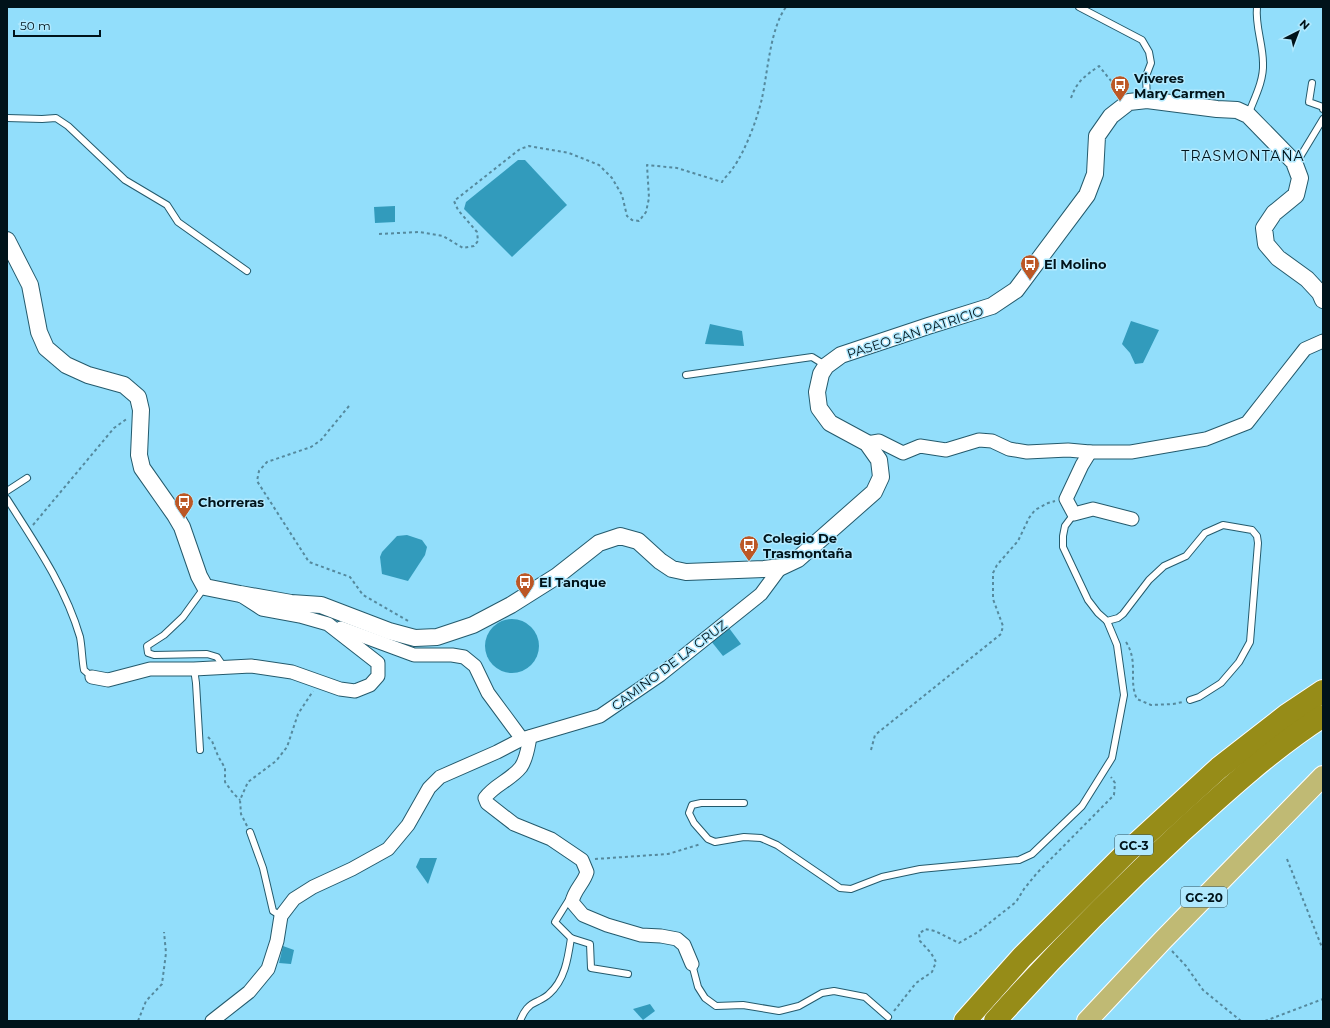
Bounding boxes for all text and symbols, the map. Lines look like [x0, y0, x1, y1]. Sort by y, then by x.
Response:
scale bar [14, 12, 100, 38]
north arrow [1278, 12, 1318, 52]
text: N [1297, 16, 1313, 33]
text: 50 m [20, 18, 51, 33]
place label: Viveres Mary Carmen [1133, 70, 1225, 101]
bus stop icon: Viveres Mary Carmen [1109, 74, 1131, 102]
district label: TRASMONTAÑA [1181, 147, 1305, 165]
bus stop icon: El Molino [1019, 253, 1041, 281]
place label: El Molino [1044, 256, 1107, 272]
street label: PASEO SAN PATRICIO [845, 302, 985, 362]
bus stop icon: Chorreras [173, 491, 195, 519]
place label: Chorreras [198, 494, 264, 510]
place label: Colegio De Trasmontaña [763, 530, 853, 561]
bus stop icon: Colegio De Trasmontaña [738, 534, 760, 562]
bus stop icon: El Tanque [514, 571, 536, 599]
place label: El Tanque [539, 574, 606, 590]
street label: CAMINO DE LA CRUZ [608, 616, 730, 714]
road number: GC-3 [1115, 835, 1153, 855]
road number: GC-20 [1181, 887, 1227, 907]

